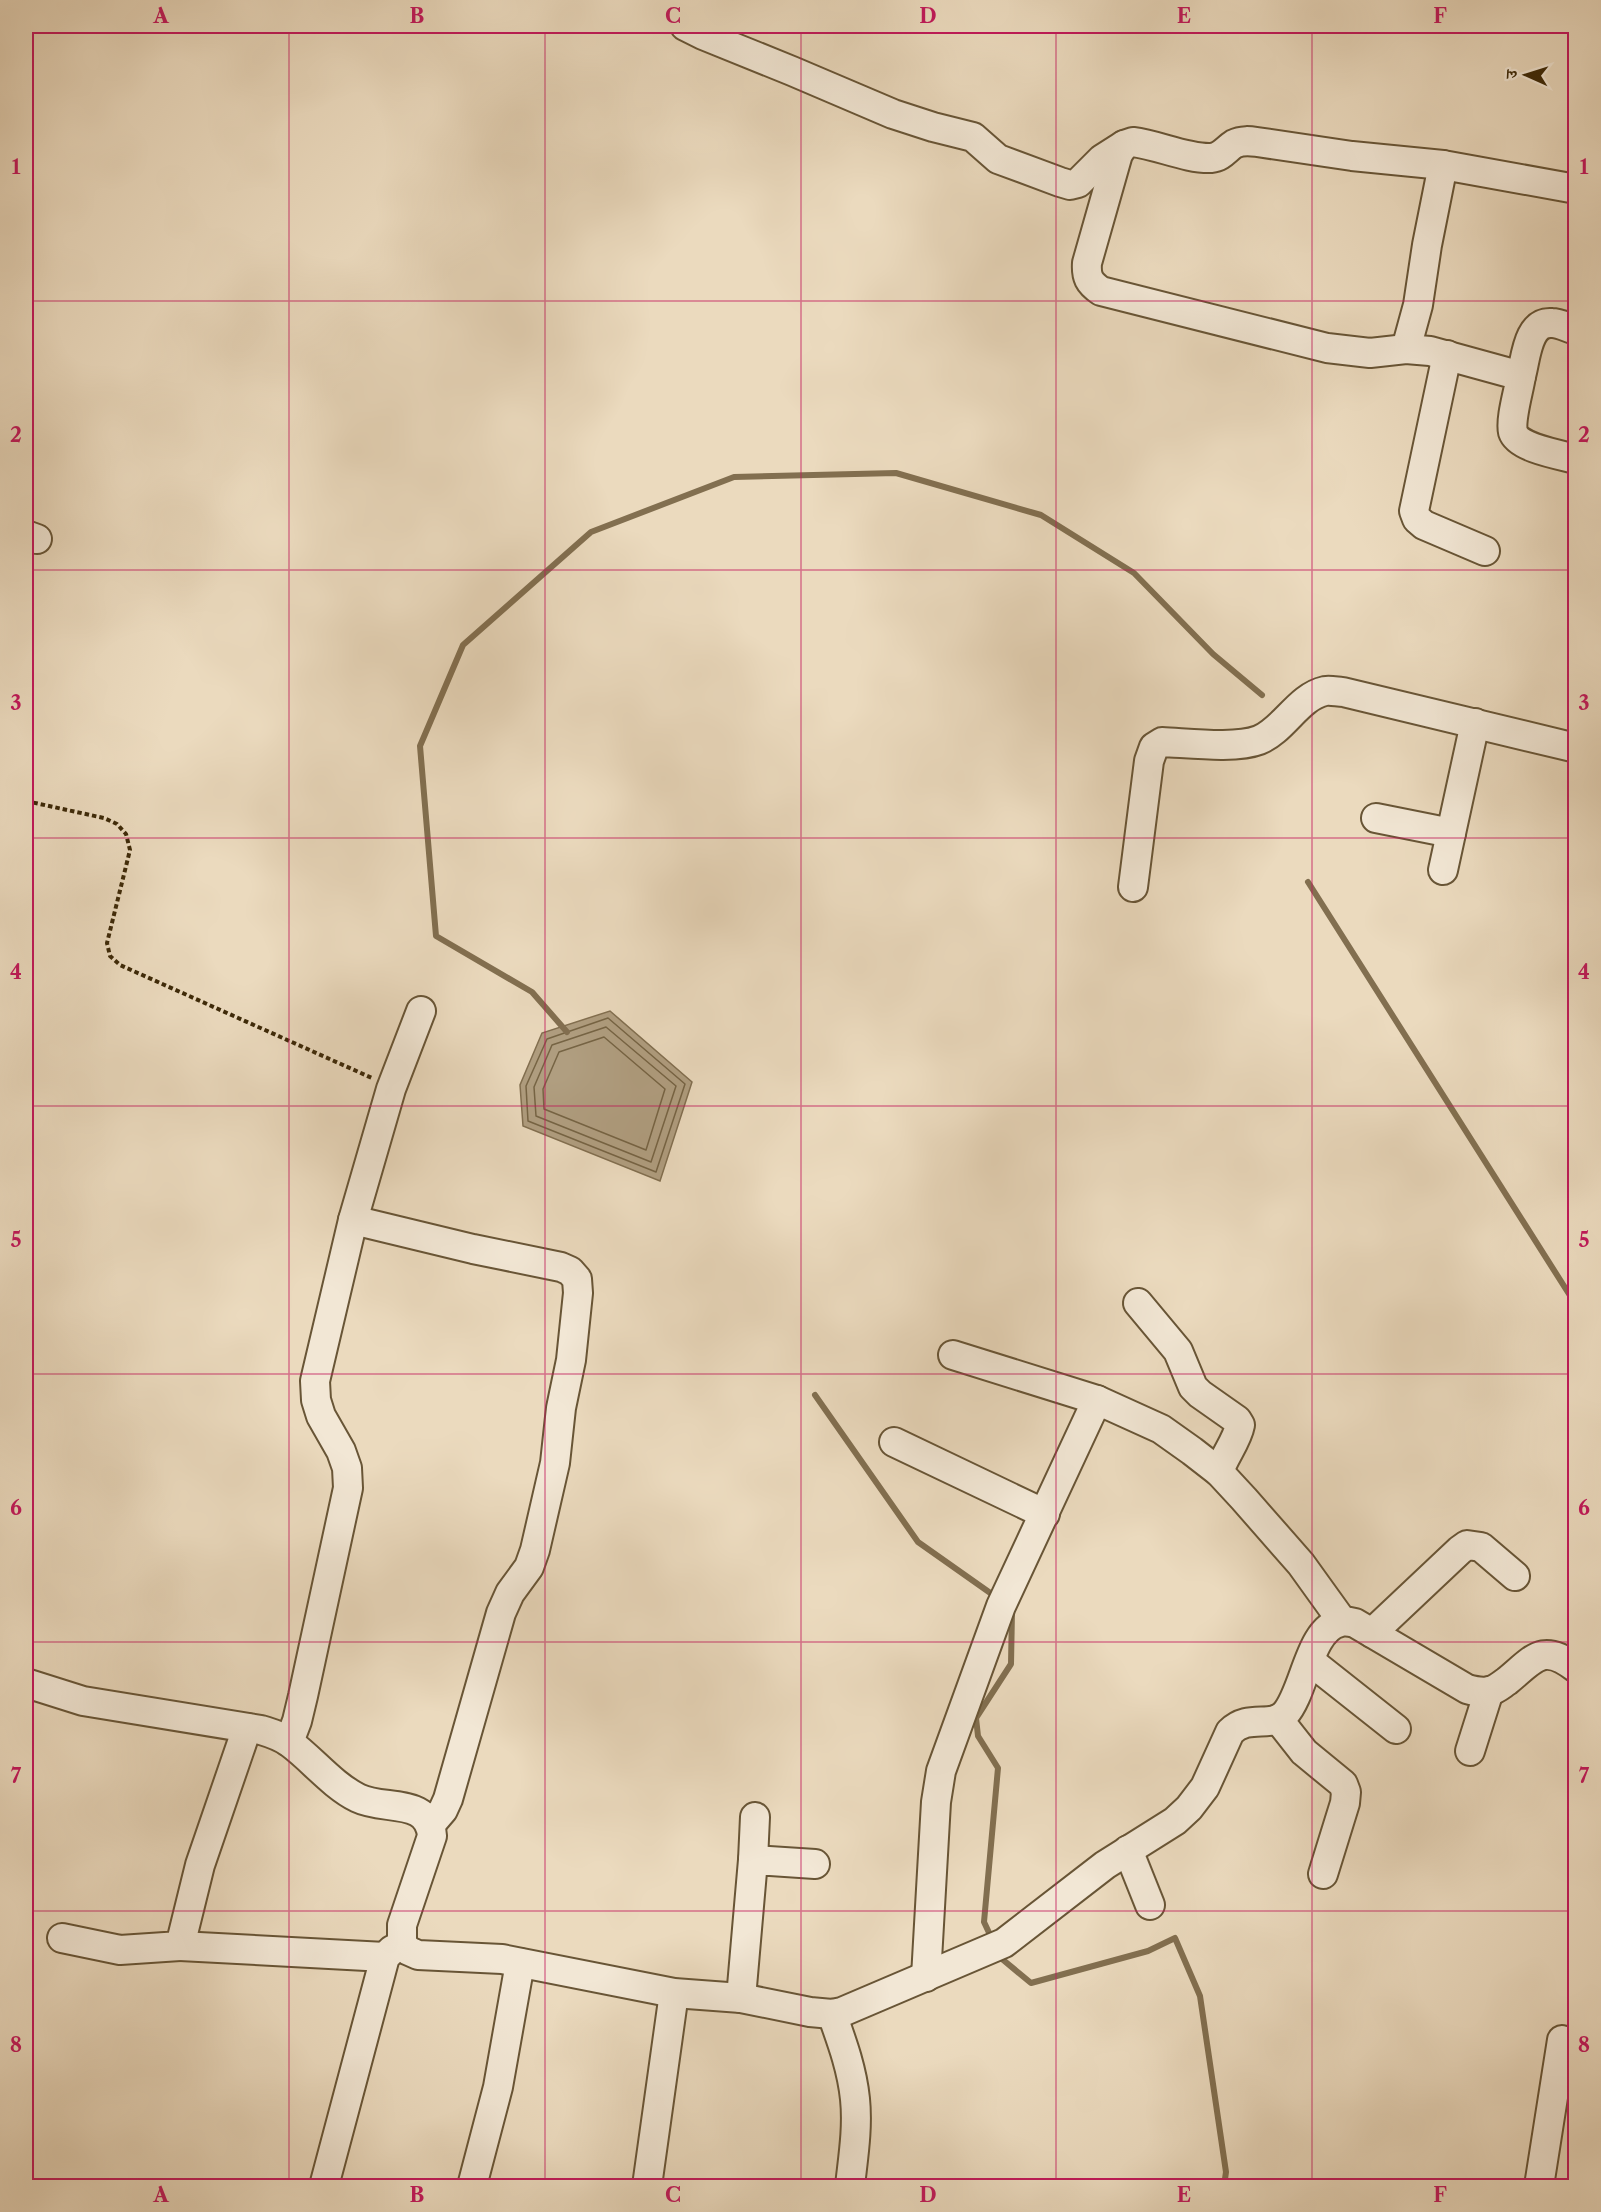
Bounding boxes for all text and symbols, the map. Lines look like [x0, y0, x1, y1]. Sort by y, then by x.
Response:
text: A [152, 4, 169, 28]
text: B [410, 4, 425, 28]
text: C [665, 4, 681, 28]
text: D [919, 4, 937, 28]
text: E [1177, 4, 1191, 28]
text: F [1433, 4, 1447, 28]
north arrow [1496, 45, 1556, 105]
text: उ [1501, 68, 1521, 80]
text: 1 [12, 155, 21, 179]
text: 1 [1580, 155, 1589, 179]
text: 2 [10, 423, 22, 447]
text: 2 [1578, 423, 1590, 447]
text: 3 [10, 691, 22, 715]
text: 3 [1578, 691, 1590, 715]
text: 4 [10, 960, 22, 984]
text: 4 [1578, 960, 1590, 984]
text: 5 [10, 1228, 22, 1252]
text: 5 [1578, 1228, 1590, 1252]
text: 6 [10, 1496, 22, 1520]
text: 6 [1578, 1496, 1590, 1520]
text: 7 [11, 1764, 22, 1788]
text: 7 [1579, 1764, 1590, 1788]
text: 8 [10, 2033, 22, 2057]
text: 8 [1578, 2033, 1590, 2057]
text: A [152, 2183, 169, 2207]
text: B [410, 2183, 425, 2207]
text: C [665, 2183, 681, 2207]
text: D [919, 2183, 937, 2207]
text: E [1177, 2183, 1191, 2207]
text: F [1433, 2183, 1447, 2207]

